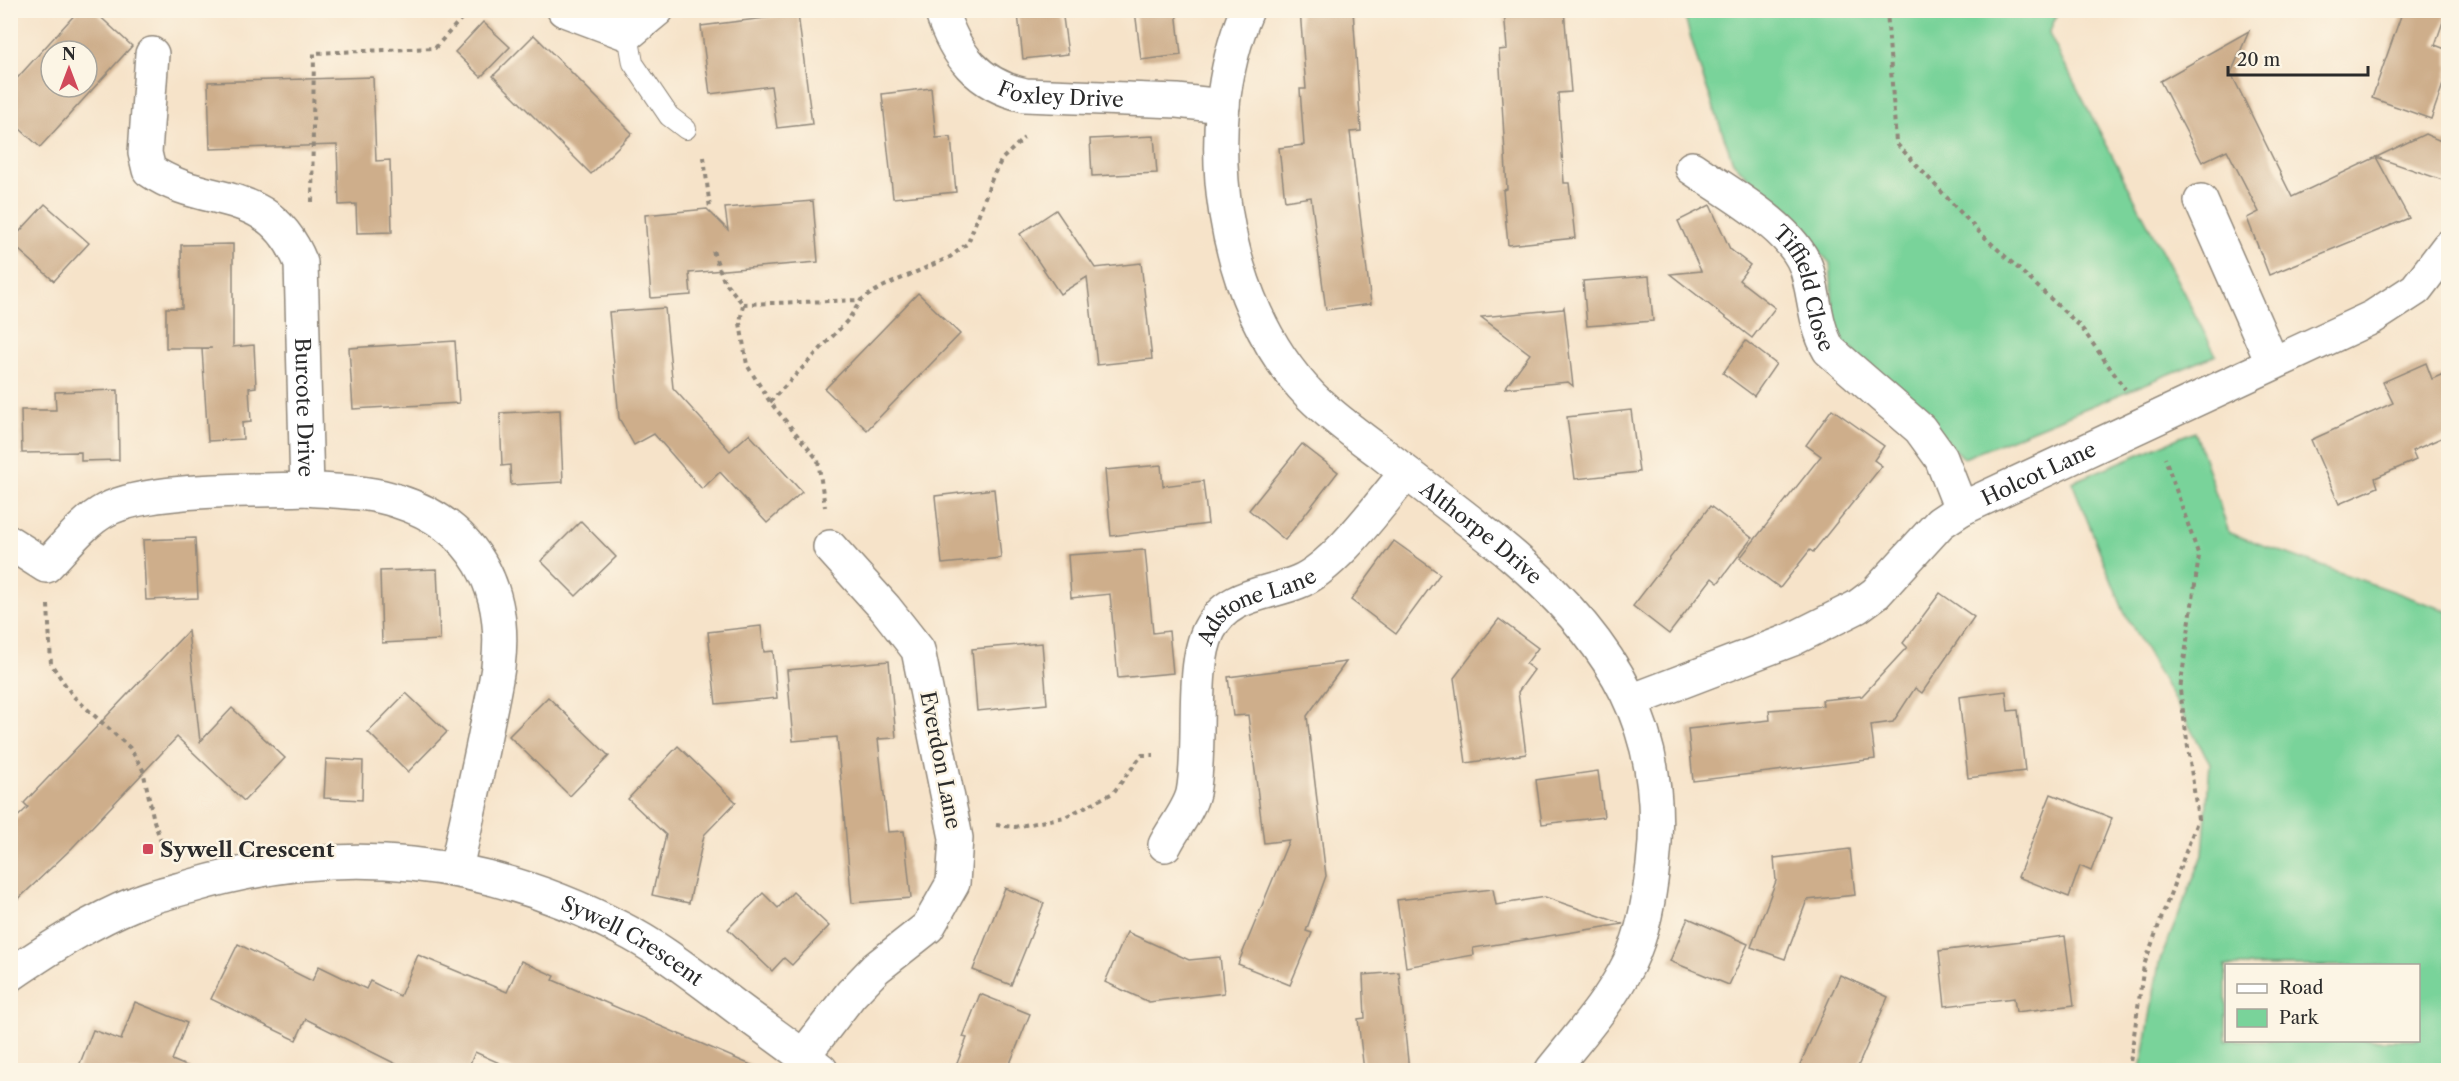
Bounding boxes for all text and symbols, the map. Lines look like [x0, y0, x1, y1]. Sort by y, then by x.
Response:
north arrow [39, 39, 99, 99]
scale bar [2228, 39, 2368, 77]
text: N [62, 44, 76, 64]
text: 20 m [2237, 49, 2281, 71]
street label: Foxley Drive [994, 75, 1124, 111]
street label: Tiffield Close [1769, 220, 1840, 355]
street label: Burcote Drive [290, 337, 319, 477]
street label: Holcot Lane [1977, 436, 2099, 510]
street label: Althorpe Drive [1415, 475, 1548, 589]
street label: Adstone Lane [1191, 563, 1321, 649]
street label: Everdon Lane [915, 689, 967, 831]
place label: Sywell Crescent [160, 837, 335, 862]
marker: Sywell Crescent [141, 842, 155, 856]
street label: Sywell Crescent [558, 890, 709, 991]
legend [2225, 964, 2420, 1042]
text: Road [2279, 977, 2324, 999]
text: Park [2279, 1007, 2320, 1029]

